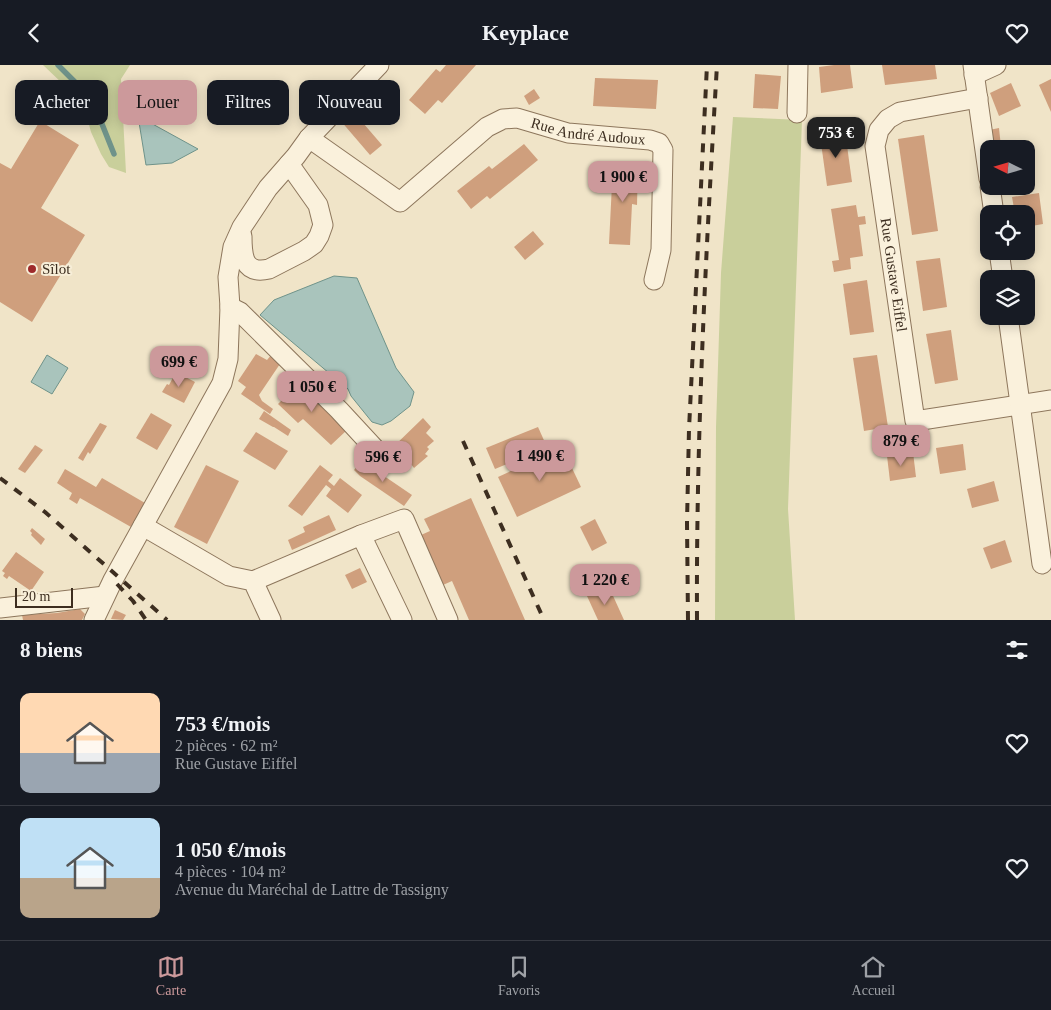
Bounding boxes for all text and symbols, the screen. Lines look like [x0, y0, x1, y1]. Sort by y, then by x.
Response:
icon: back [20, 19, 48, 47]
icon: heart [1003, 19, 1031, 47]
text: Keyplace [482, 20, 569, 45]
chip: Acheter [15, 80, 108, 125]
chip: Louer [118, 80, 197, 125]
chip: Filtres [207, 80, 289, 125]
chip: Nouveau [299, 80, 400, 125]
street label: Rue André Audoux [529, 115, 647, 148]
pin: 753 € [801, 117, 871, 159]
text: 753 € [818, 124, 854, 141]
north arrow [980, 140, 1035, 195]
map controls [980, 140, 1035, 325]
pin: 1 900 € [577, 161, 669, 203]
text: 1 900 € [599, 168, 647, 185]
button: locate [980, 205, 1035, 260]
street label: Rue Gustave Eiffel [878, 217, 910, 333]
place label: Sîlot [42, 261, 71, 277]
marker: Sîlot [26, 263, 38, 275]
button: layers [980, 270, 1035, 325]
pin: 699 € [144, 345, 214, 388]
text: 699 € [161, 353, 197, 370]
pin: 1 050 € [266, 371, 358, 413]
text: 1 050 € [288, 378, 336, 395]
pin: 879 € [866, 425, 936, 467]
text: 879 € [883, 432, 919, 449]
pin: 1 490 € [494, 439, 586, 482]
pin: 596 € [348, 441, 418, 483]
text: 1 490 € [516, 447, 564, 464]
text: 596 € [365, 448, 401, 465]
pin: 1 220 € [559, 563, 651, 606]
text: 1 220 € [581, 571, 629, 588]
scale bar [15, 585, 72, 608]
text: 20 m [22, 589, 50, 604]
icon: filters [1003, 636, 1031, 664]
text: 8 biens [20, 638, 82, 662]
text: 753 €/mois [175, 712, 270, 736]
icon: home [60, 713, 120, 773]
icon: heart [1003, 729, 1031, 757]
text: 2 pièces · 62 m² [175, 737, 278, 754]
text: Rue Gustave Eiffel [175, 755, 297, 772]
icon: home [60, 838, 120, 898]
text: 1 050 €/mois [175, 838, 286, 862]
icon: heart [1003, 854, 1031, 882]
text: 4 pièces · 104 m² [175, 863, 286, 880]
text: Avenue du Maréchal de Lattre de Tassigny [175, 881, 449, 898]
tab: Carte [156, 953, 186, 999]
tab: Favoris [498, 953, 540, 999]
tab: Accueil [852, 953, 895, 999]

